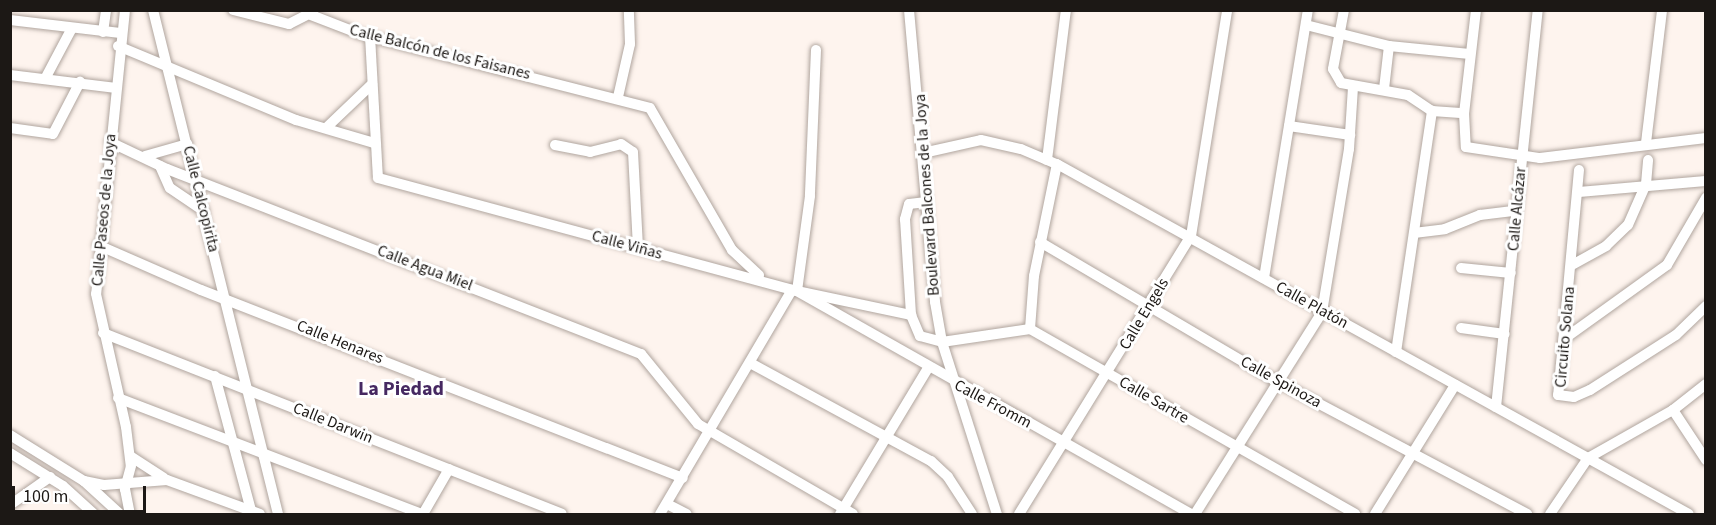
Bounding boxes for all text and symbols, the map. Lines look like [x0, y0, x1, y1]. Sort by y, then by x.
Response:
street label: Calle Balcón de los Faisanes [348, 20, 532, 84]
street label: Boulevard Balcones de la Joya [910, 93, 944, 297]
street label: Calle Paseos de la Joya [88, 133, 120, 287]
street label: Calle Calcopirita [179, 144, 223, 254]
street label: Calle Alcázar [1504, 166, 1530, 252]
street label: Calle Viñas [590, 226, 664, 264]
street label: Calle Agua Miel [375, 241, 475, 295]
street label: Calle Engels [1115, 275, 1173, 353]
street label: Calle Platón [1272, 277, 1352, 333]
street label: Circuito Solana [1551, 286, 1579, 388]
street label: Calle Henares [294, 316, 386, 368]
street label: Calle Spinoza [1237, 352, 1325, 412]
street label: Calle Sartre [1116, 372, 1192, 428]
street label: Calle Fromm [951, 376, 1035, 432]
district label: La Piedad [358, 377, 444, 401]
street label: Calle Darwin [290, 398, 376, 448]
scale bar [15, 474, 148, 512]
text: 100 m [23, 484, 68, 509]

